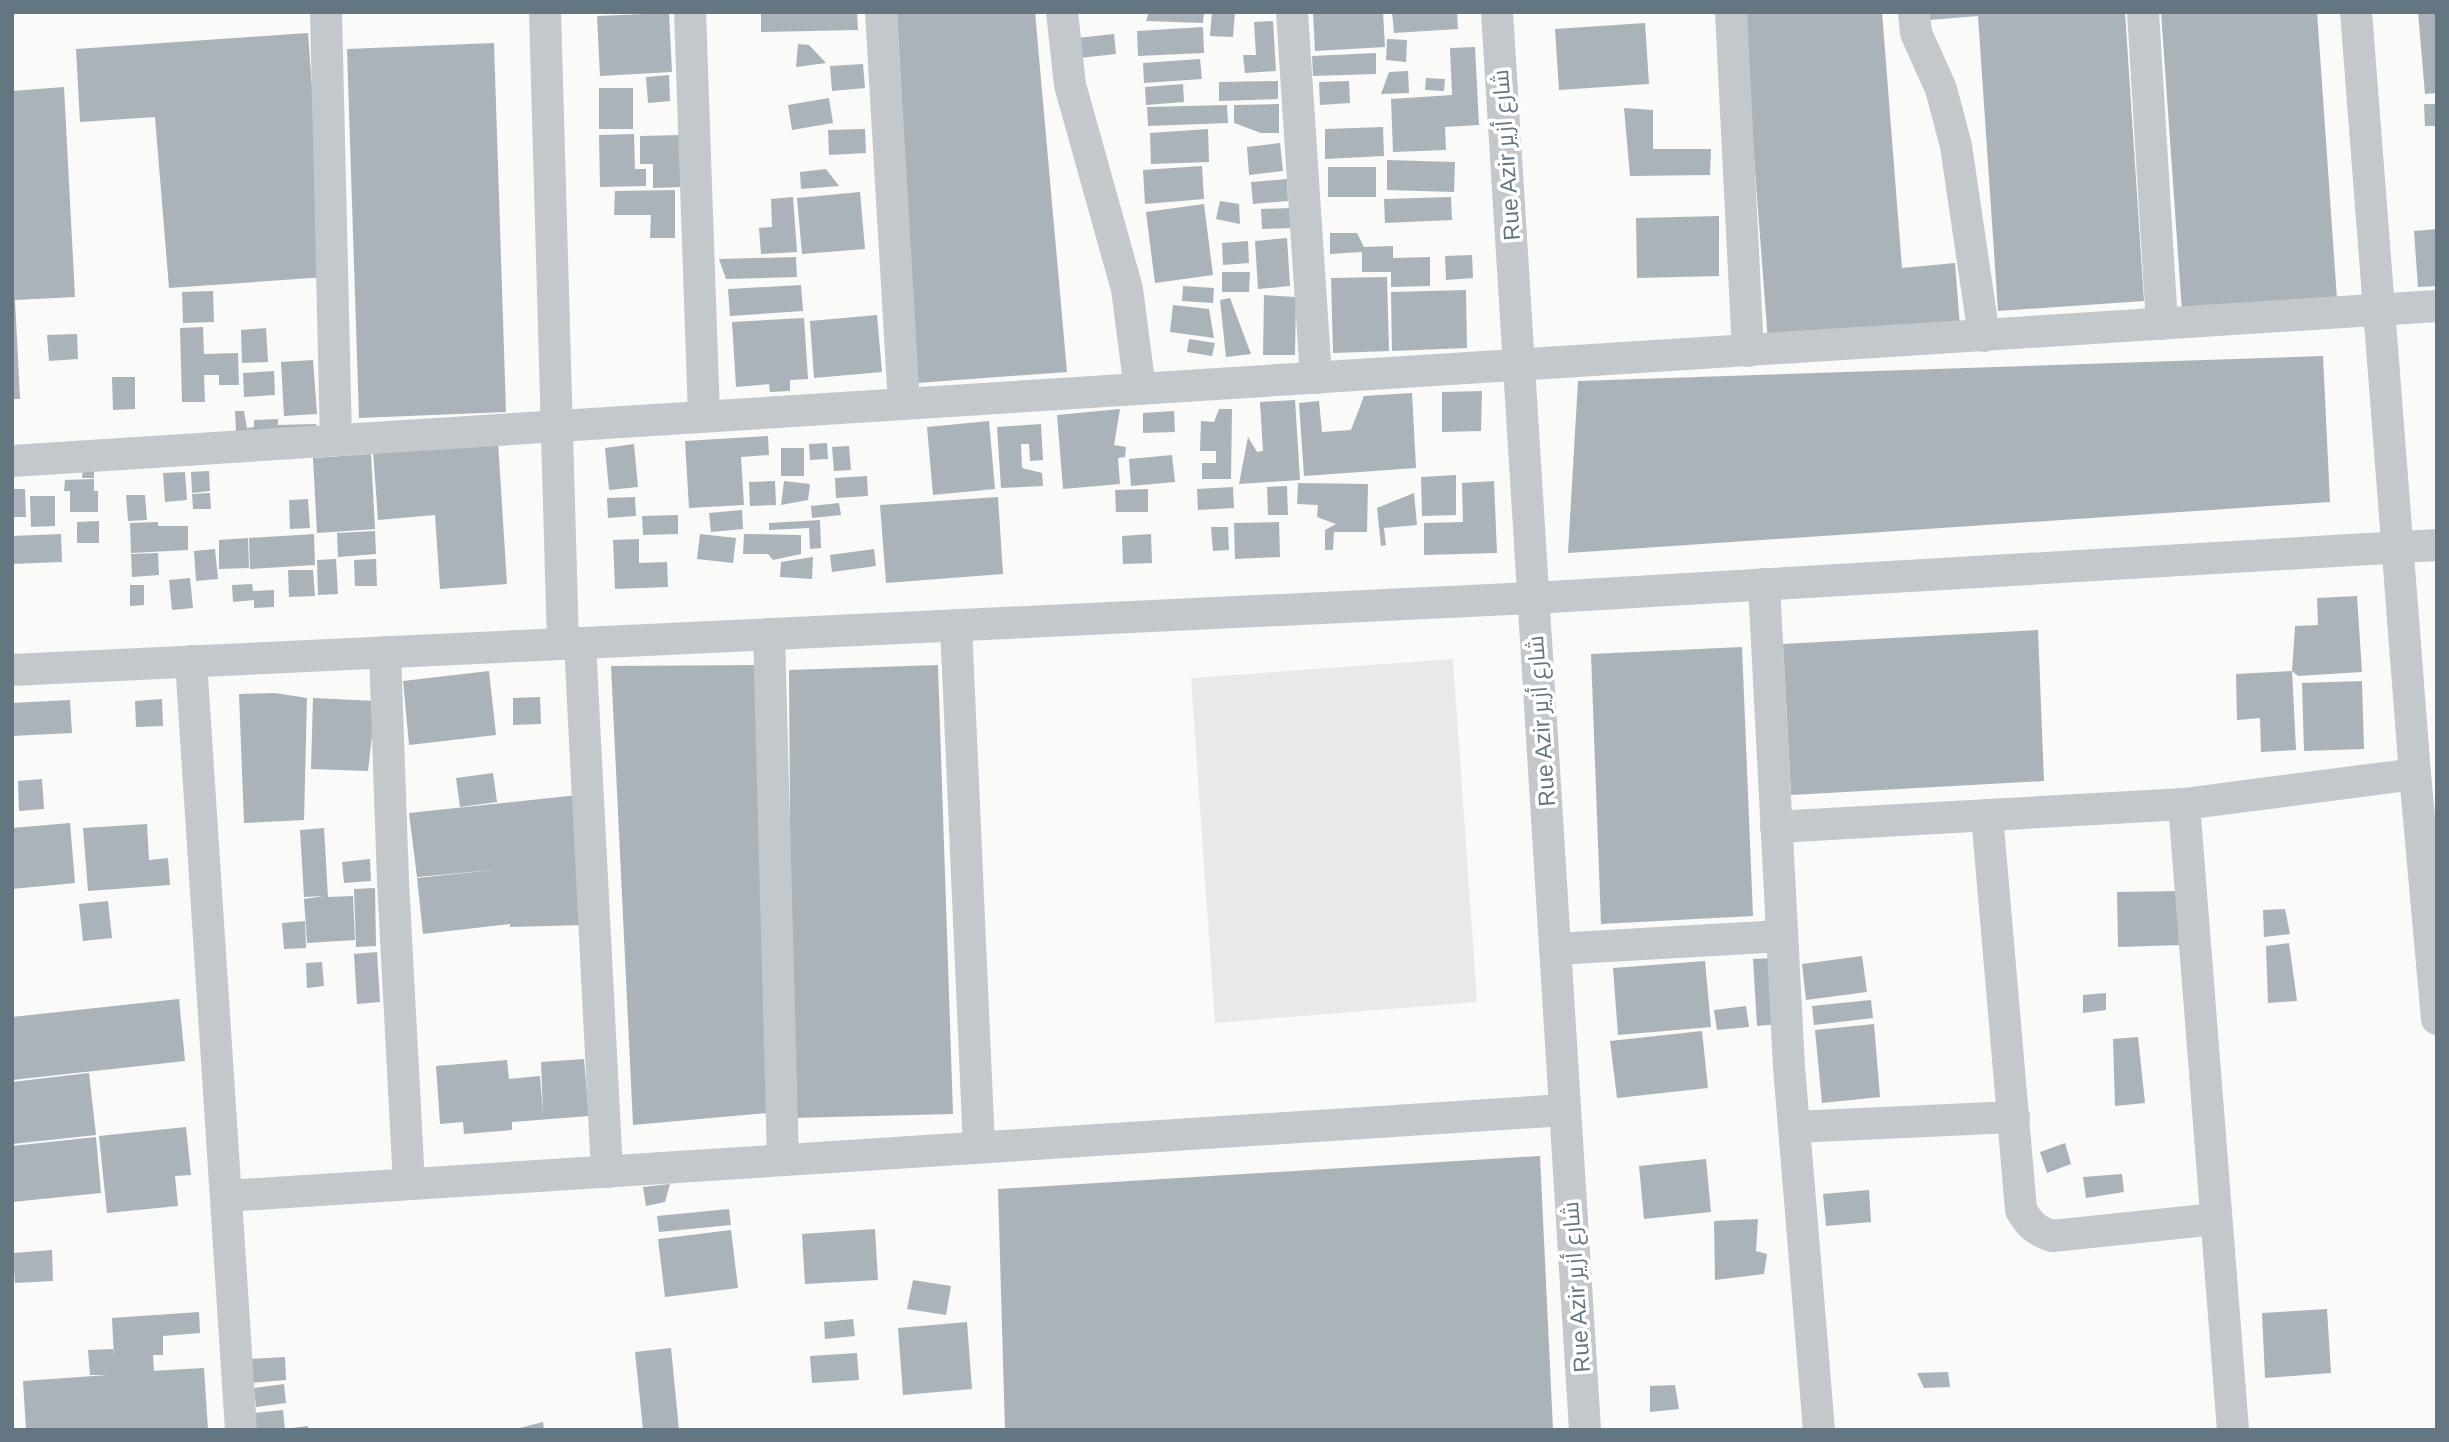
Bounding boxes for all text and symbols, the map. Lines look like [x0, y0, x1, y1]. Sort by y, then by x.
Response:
street label: Rue Azir شارع أزير [1485, 68, 1528, 242]
street label: Rue Azir شارع أزير [1520, 634, 1563, 808]
street label: Rue Azir شارع أزير [1555, 1200, 1598, 1374]

